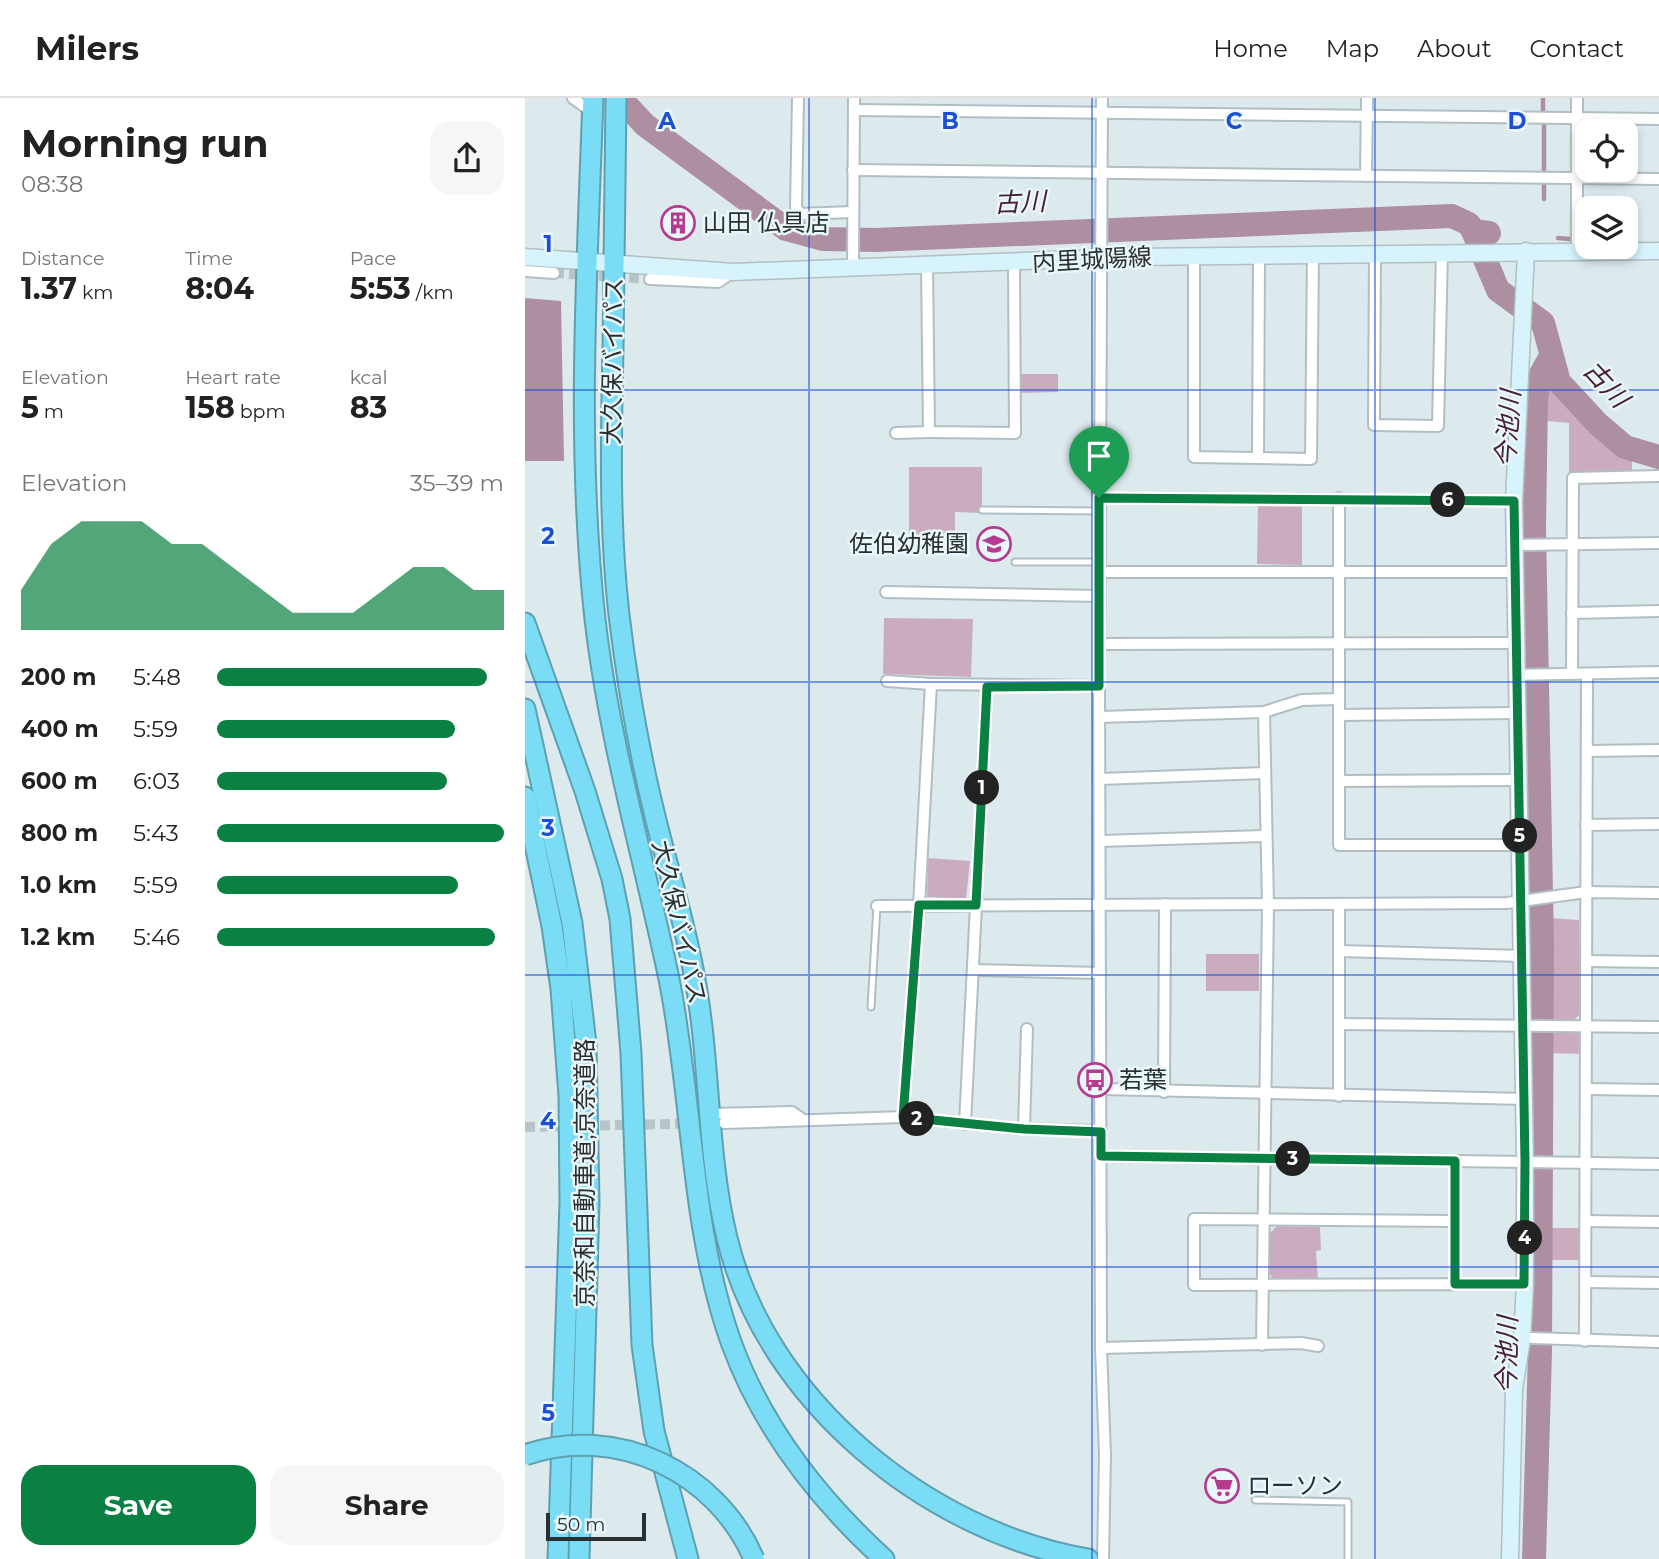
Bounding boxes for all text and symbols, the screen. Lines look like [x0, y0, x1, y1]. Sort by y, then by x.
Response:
text: Milers [35, 28, 139, 68]
text: Home [1213, 34, 1288, 63]
text: Map [1326, 34, 1379, 63]
text: About [1417, 34, 1491, 63]
text: Contact [1529, 34, 1624, 63]
text: A [657, 107, 676, 135]
text: B [941, 107, 959, 135]
text: C [1226, 107, 1243, 135]
text: D [1508, 107, 1527, 135]
map controls [1575, 119, 1638, 259]
button: locate [1575, 119, 1638, 182]
text: Morning run [21, 120, 269, 167]
button: share [430, 121, 504, 195]
text: 08:38 [21, 170, 83, 198]
water label: 古川 [993, 185, 1050, 219]
button: layers [1575, 196, 1638, 259]
building icon: 山田 仏具店 [659, 204, 697, 242]
place label: 山田 仏具店 [703, 208, 829, 237]
text: 1 [543, 230, 553, 258]
street label: 内里城陽線 [1031, 242, 1153, 277]
text: Distance [21, 247, 104, 270]
text: Time [185, 247, 233, 270]
text: Pace [350, 247, 396, 270]
text: 1.37 [21, 270, 77, 307]
text: 8:04 [185, 270, 254, 307]
text: 5:53 [350, 270, 411, 307]
street label: 大久保バイパス [597, 277, 628, 445]
text: km [77, 281, 113, 304]
text: /km [411, 281, 454, 304]
water label: 古川 [1577, 354, 1637, 416]
text: Elevation [21, 366, 109, 389]
text: Heart rate [185, 366, 281, 389]
text: kcal [350, 366, 388, 389]
water label: 今池川 [1489, 386, 1527, 469]
text: 5 [21, 389, 39, 426]
text: 158 [185, 389, 235, 426]
text: 83 [350, 389, 387, 426]
text: m [39, 400, 64, 423]
text: bpm [235, 400, 286, 423]
pin [1069, 426, 1129, 498]
icon: arrive [1080, 437, 1118, 475]
text: Elevation [21, 469, 127, 497]
text: 35–39 m [410, 469, 504, 497]
pin: 6 [1431, 482, 1465, 518]
text: 6 [1441, 488, 1454, 511]
text: 2 [541, 522, 555, 550]
school or university icon: 佐伯幼稚園 [975, 525, 1013, 563]
place label: 佐伯幼稚園 [849, 529, 969, 558]
text: 200 m [21, 663, 96, 691]
text: 5:48 [133, 663, 181, 691]
text: 400 m [21, 715, 99, 743]
text: 5:59 [133, 715, 178, 743]
text: 600 m [21, 767, 98, 795]
text: 6:03 [133, 767, 180, 795]
pin: 1 [965, 770, 1000, 806]
text: 1 [978, 776, 985, 799]
text: 3 [540, 814, 555, 842]
pin: 5 [1503, 818, 1537, 854]
text: 800 m [21, 819, 98, 847]
text: 5:43 [133, 819, 179, 847]
text: 5 [1514, 824, 1525, 847]
street label: 大久保バイパス [647, 837, 712, 1007]
text: 1.0 km [21, 871, 97, 899]
text: 5:59 [133, 871, 178, 899]
text: 1.2 km [21, 923, 95, 951]
text: 5:46 [133, 923, 180, 951]
street label: 京奈和自動車道;京奈道路 [570, 1038, 599, 1308]
bus stop icon: 若葉 [1076, 1061, 1114, 1099]
place label: 若葉 [1119, 1065, 1167, 1094]
pin: 2 [899, 1102, 935, 1136]
text: 4 [540, 1107, 556, 1135]
text: 2 [911, 1107, 922, 1130]
pin: 3 [1275, 1142, 1311, 1176]
text: 3 [1287, 1147, 1298, 1170]
pin: 4 [1507, 1220, 1543, 1256]
text: 4 [1518, 1226, 1531, 1249]
water label: 今池川 [1490, 1313, 1524, 1394]
text: 5 [541, 1399, 555, 1427]
button: Save [21, 1465, 256, 1545]
button: Share [270, 1465, 504, 1545]
supermarket icon: ローソン [1203, 1467, 1241, 1505]
place label: ローソン [1247, 1471, 1343, 1500]
scale bar [546, 1510, 646, 1542]
text: 50 m [557, 1513, 605, 1536]

